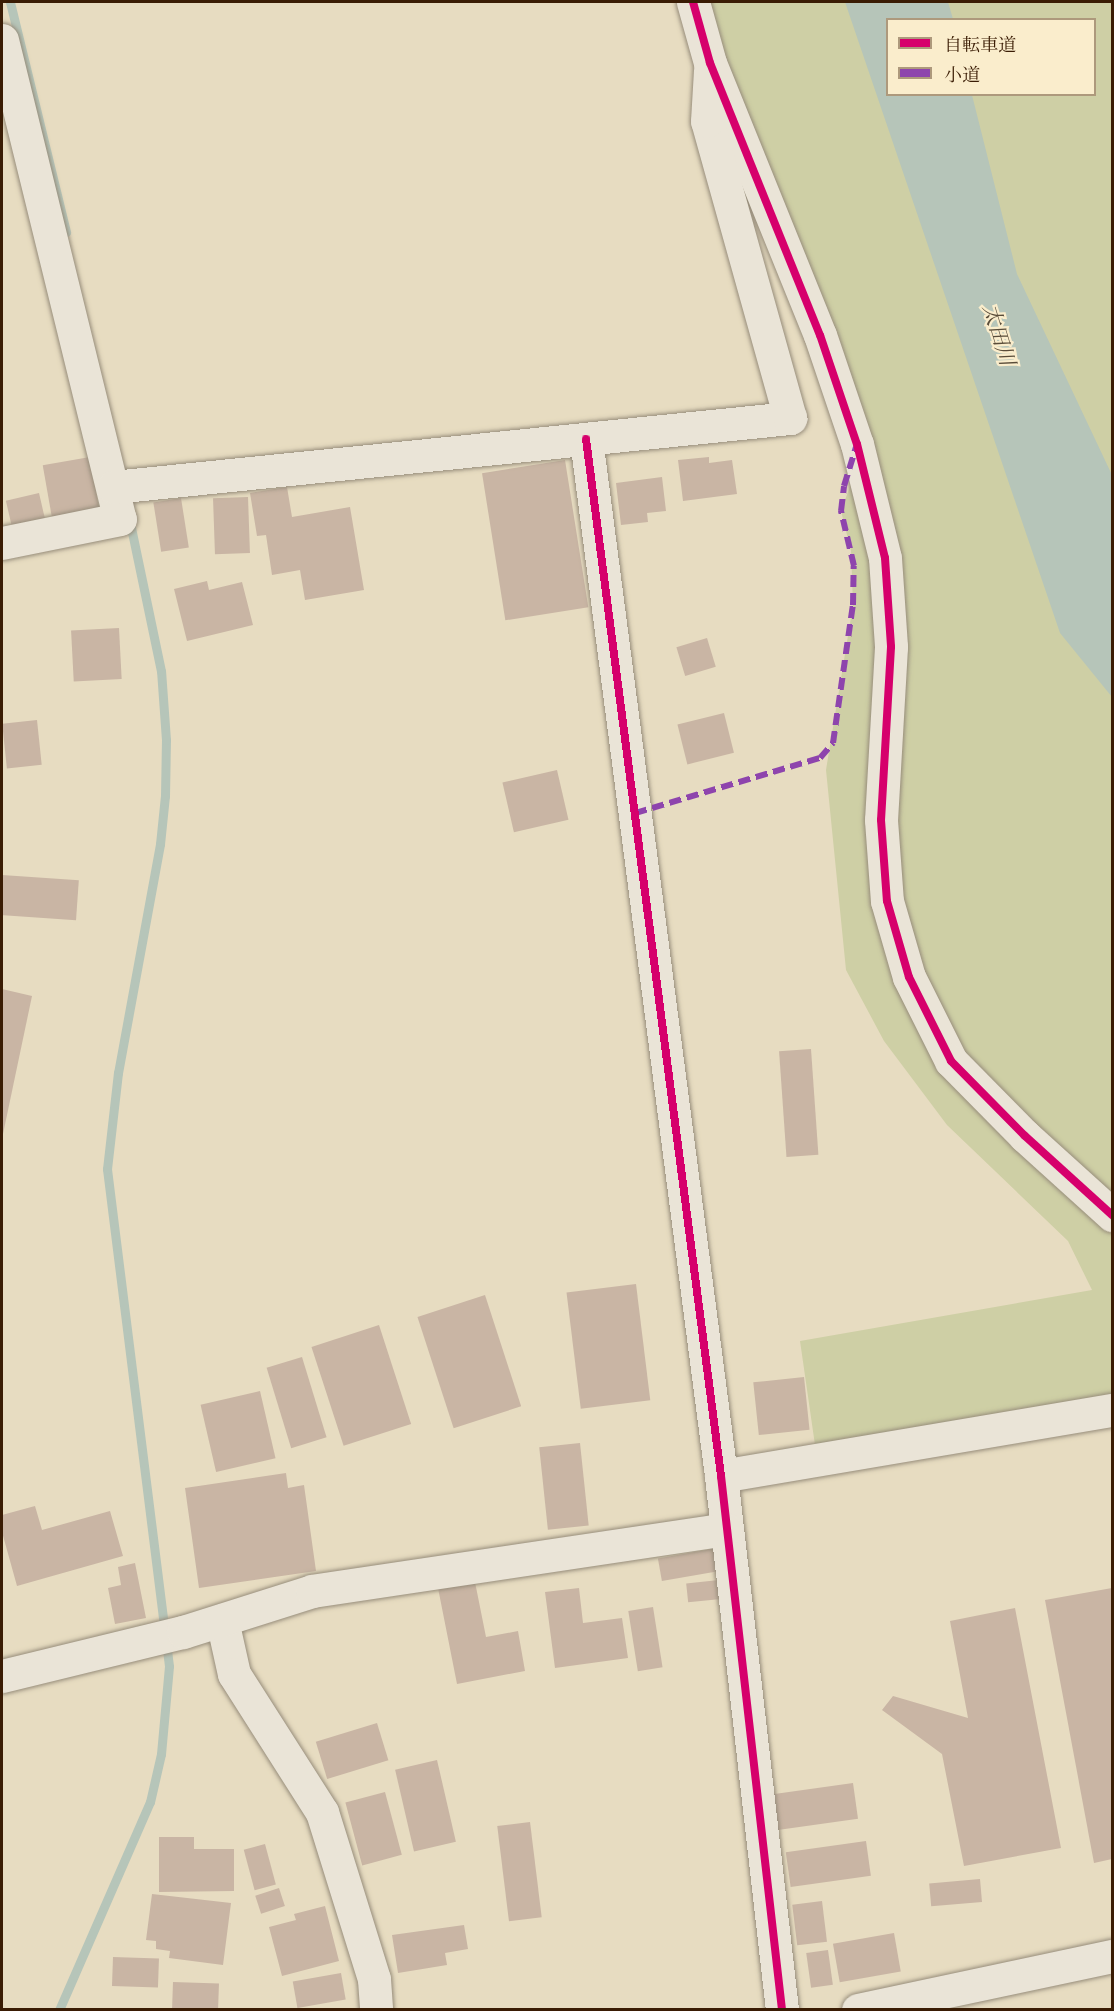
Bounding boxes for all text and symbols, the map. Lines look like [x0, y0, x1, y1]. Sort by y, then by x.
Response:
legend [886, 18, 1096, 96]
text: 自転車道 [944, 34, 1016, 57]
text: 小道 [944, 64, 980, 87]
water label: 太田川 [977, 301, 1019, 369]

